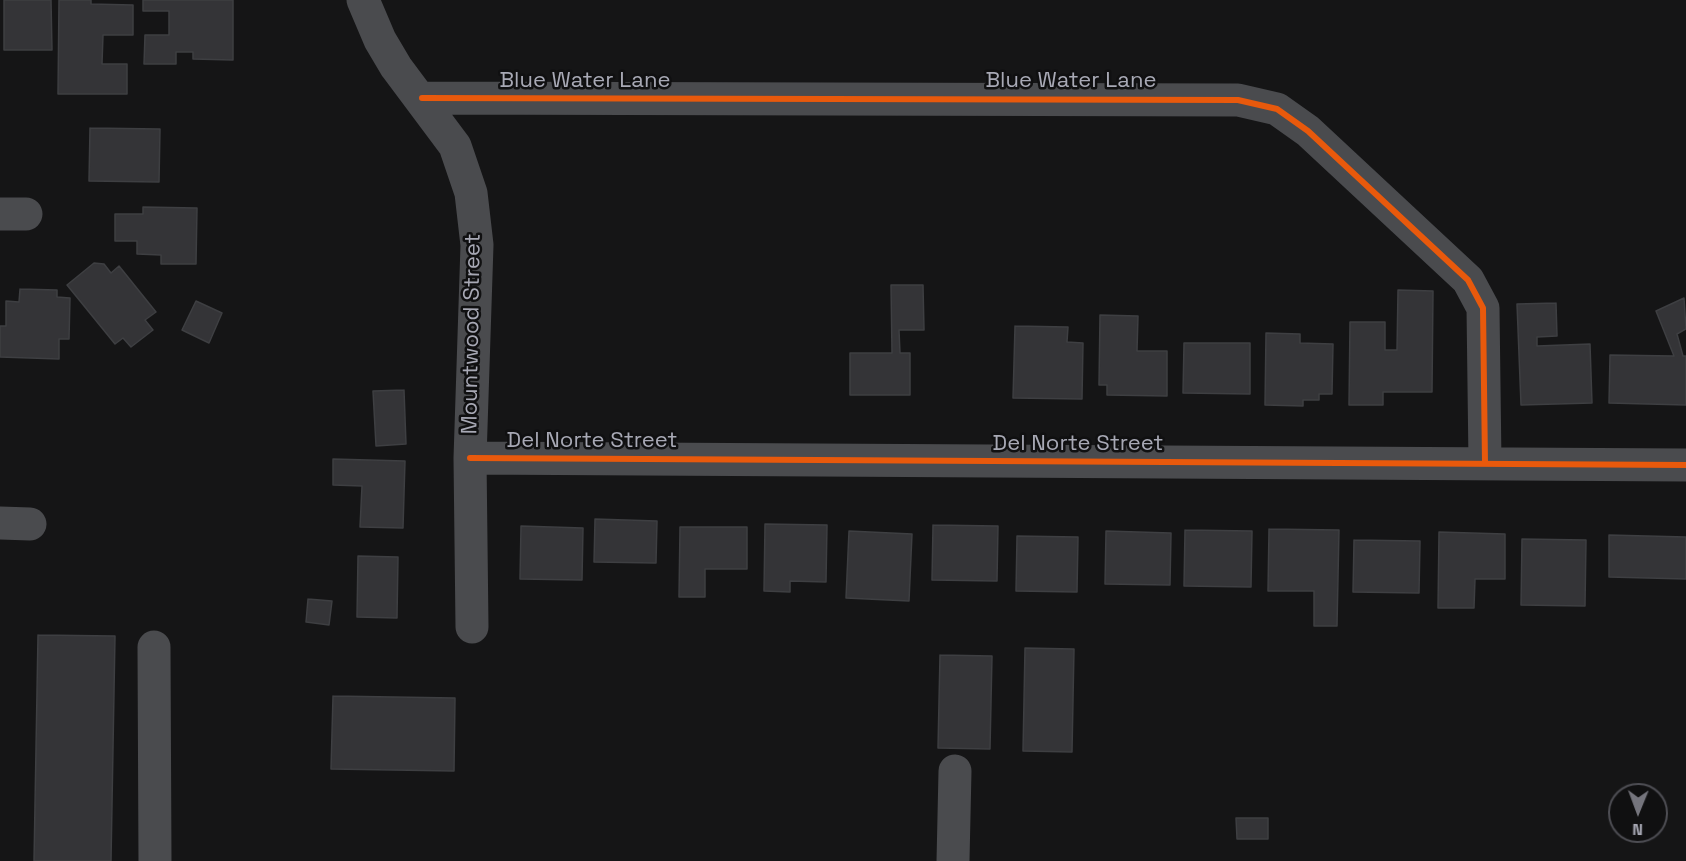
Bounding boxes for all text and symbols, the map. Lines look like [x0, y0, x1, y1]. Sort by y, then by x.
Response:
street label: Blue Water Lane [500, 68, 670, 94]
street label: Blue Water Lane [986, 68, 1156, 94]
street label: Mountwood Street [457, 233, 487, 435]
street label: Del Norte Street [507, 428, 677, 454]
street label: Del Norte Street [993, 431, 1163, 457]
north arrow [1608, 783, 1668, 843]
text: N [1632, 819, 1643, 840]

